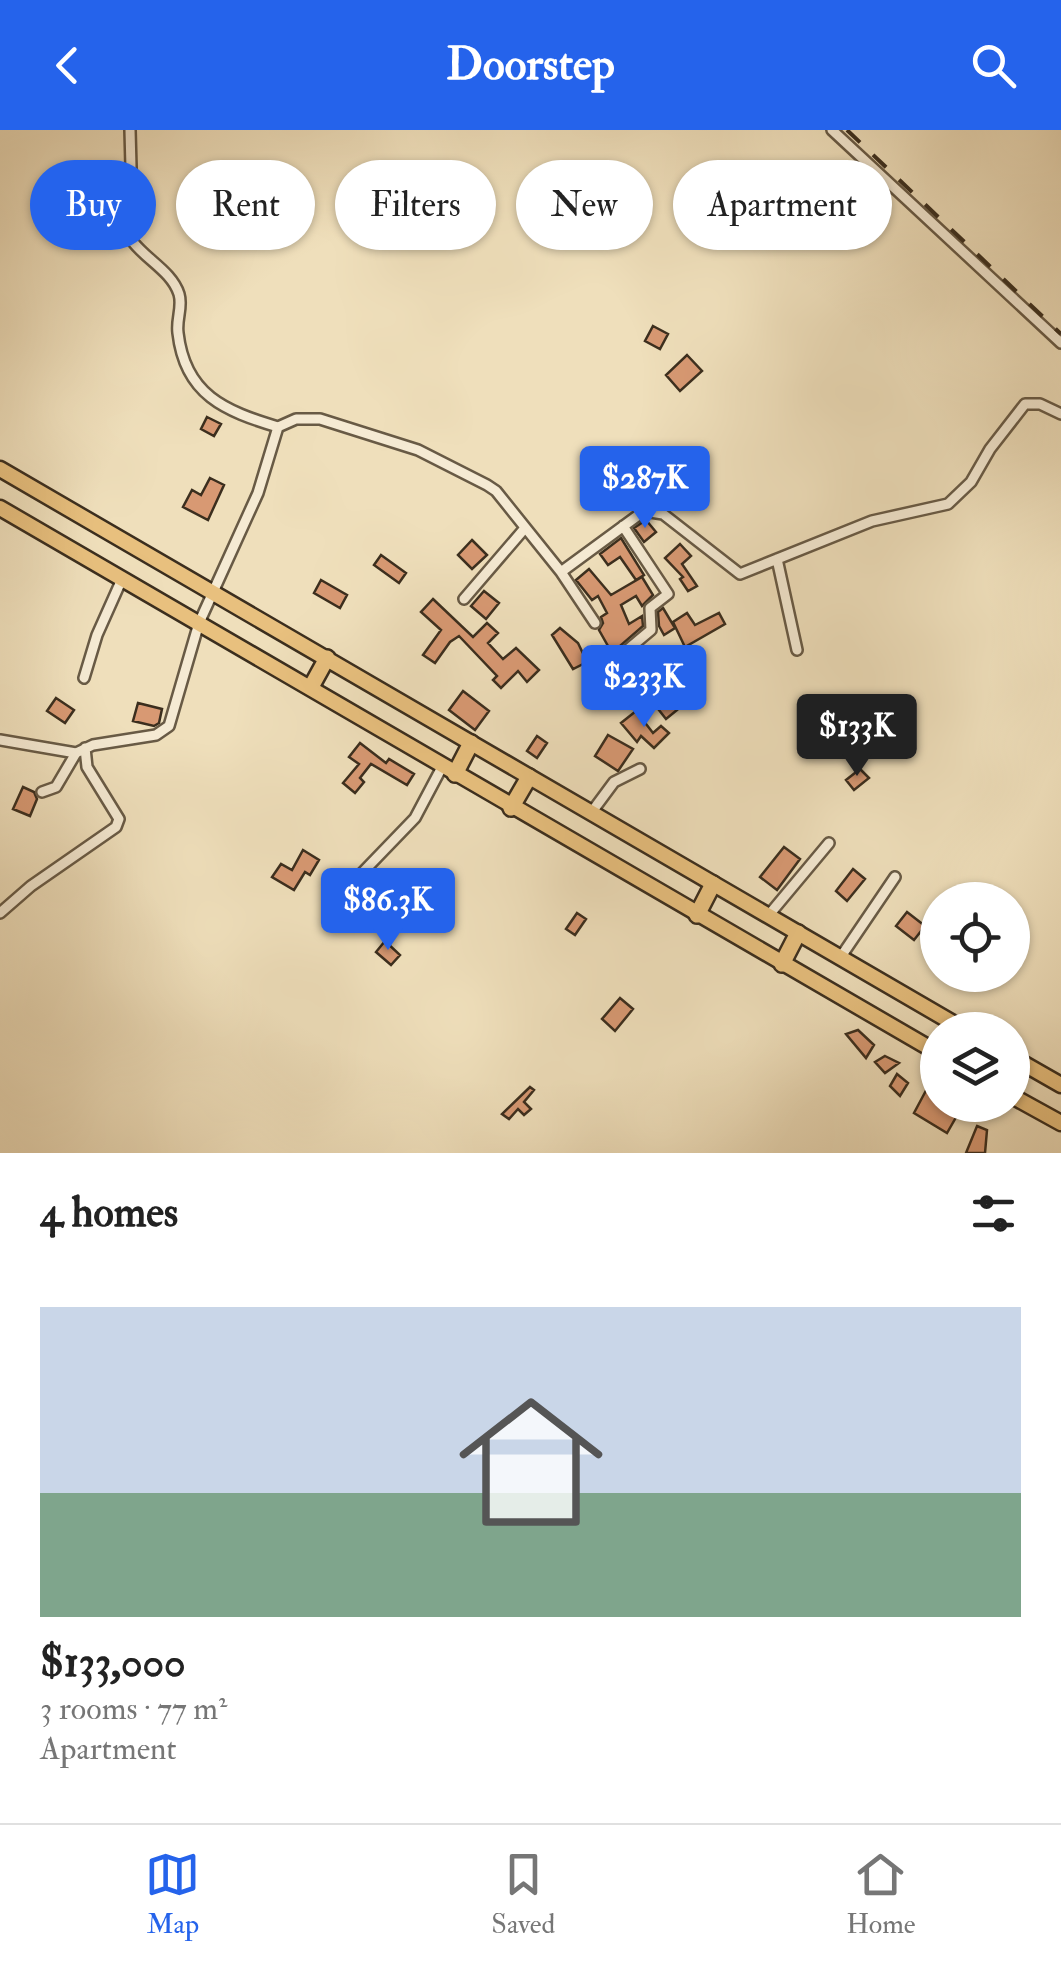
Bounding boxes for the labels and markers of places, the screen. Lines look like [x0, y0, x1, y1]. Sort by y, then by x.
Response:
pin: $287K [575, 446, 715, 531]
pin: $233K [574, 645, 714, 730]
pin: $133K [787, 694, 927, 779]
pin: $86.3K [307, 868, 469, 953]

